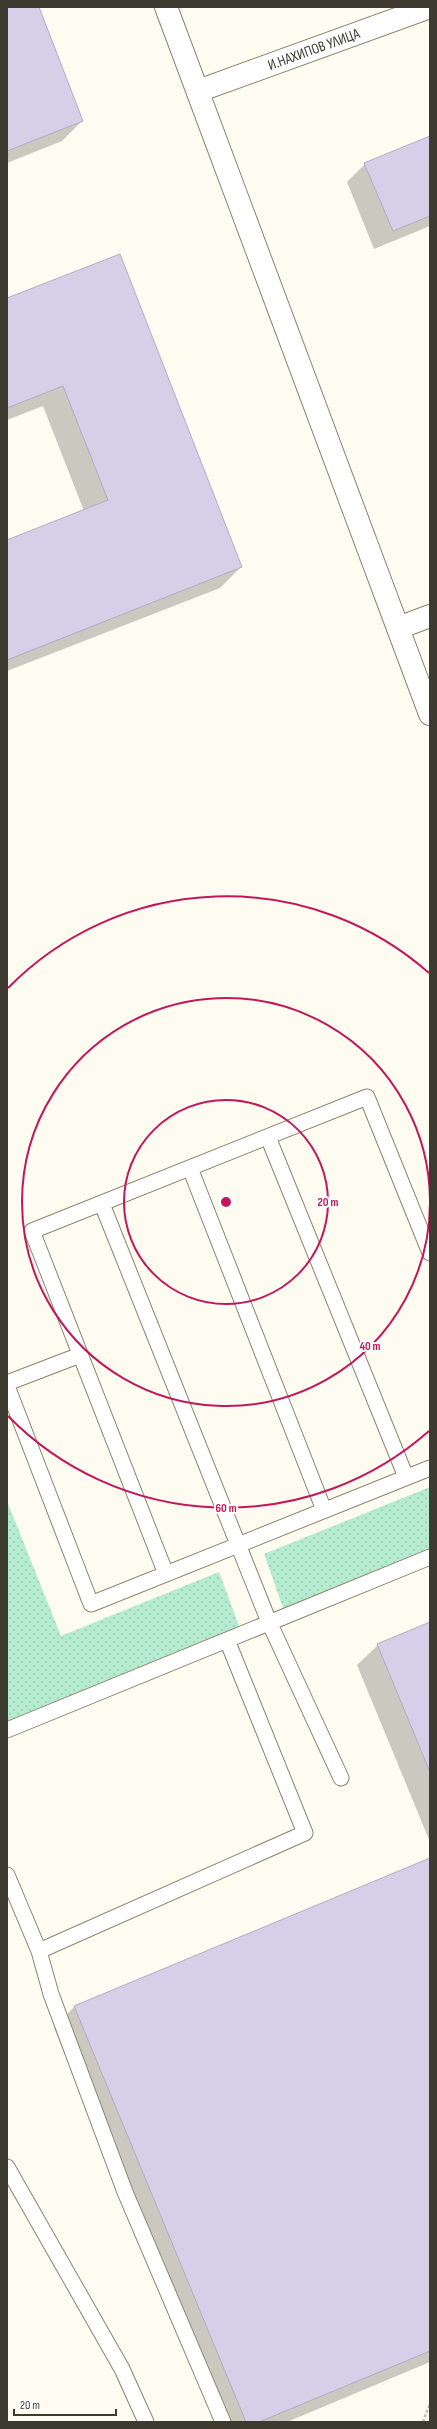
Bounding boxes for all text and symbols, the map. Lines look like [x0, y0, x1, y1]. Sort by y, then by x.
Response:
street label: И.НАХИПОВ УЛИЦА [265, 24, 363, 74]
centre of rings [219, 1195, 233, 1209]
text: 20 m [318, 1195, 338, 1210]
text: 40 m [359, 1339, 381, 1354]
text: 60 m [215, 1501, 237, 1516]
scale bar [14, 2391, 116, 2417]
text: 20 m [20, 2398, 40, 2413]

